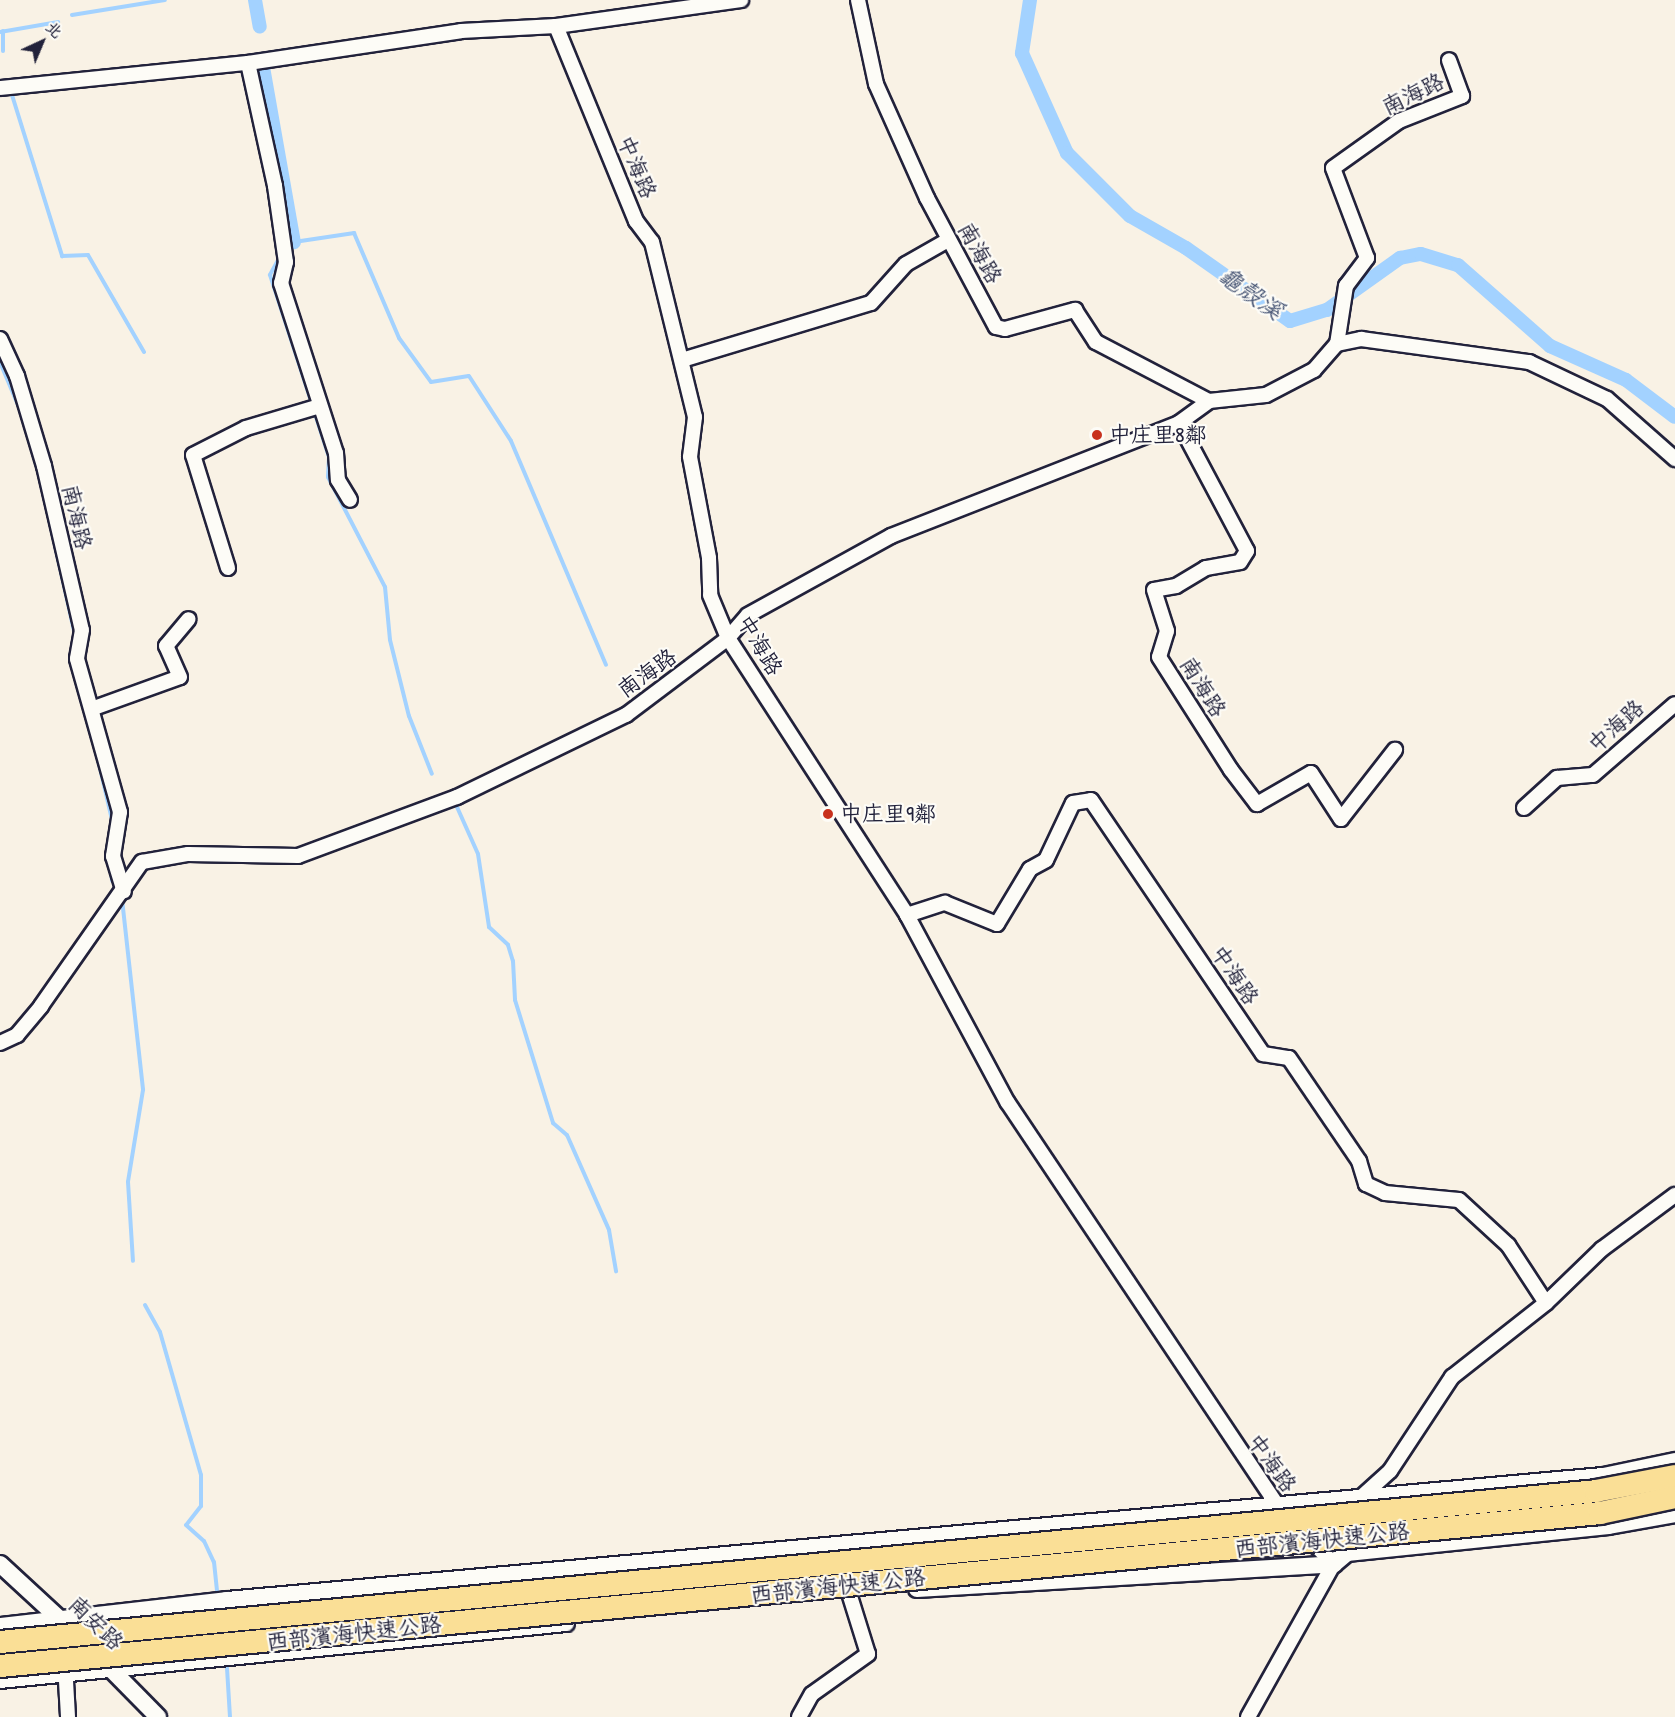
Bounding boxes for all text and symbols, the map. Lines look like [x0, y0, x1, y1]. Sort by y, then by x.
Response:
north arrow [12, 12, 72, 72]
text: 北 [41, 16, 68, 43]
street label: 南海路 [1378, 68, 1448, 120]
street label: 中海路 [612, 131, 662, 203]
street label: 南海路 [952, 218, 1008, 288]
water label: 龜殼溪 [1213, 261, 1289, 325]
place label: 中庄里8鄰 [1109, 422, 1207, 448]
marker: 中庄里8鄰 [1090, 428, 1104, 442]
street label: 南海路 [57, 482, 97, 552]
street label: 中海路 [732, 610, 788, 680]
street label: 南海路 [613, 643, 681, 703]
street label: 南海路 [1174, 652, 1232, 722]
street label: 中海路 [1583, 694, 1649, 758]
place label: 中庄里9鄰 [840, 801, 936, 827]
marker: 中庄里9鄰 [821, 807, 835, 821]
street label: 中海路 [1206, 940, 1264, 1010]
street label: 中海路 [1242, 1429, 1302, 1497]
street label: 西部濱海快速公路 [1233, 1518, 1411, 1562]
street label: 西部濱海快速公路 [749, 1564, 927, 1608]
street label: 南安路 [63, 1591, 129, 1655]
street label: 西部濱海快速公路 [265, 1611, 443, 1655]

